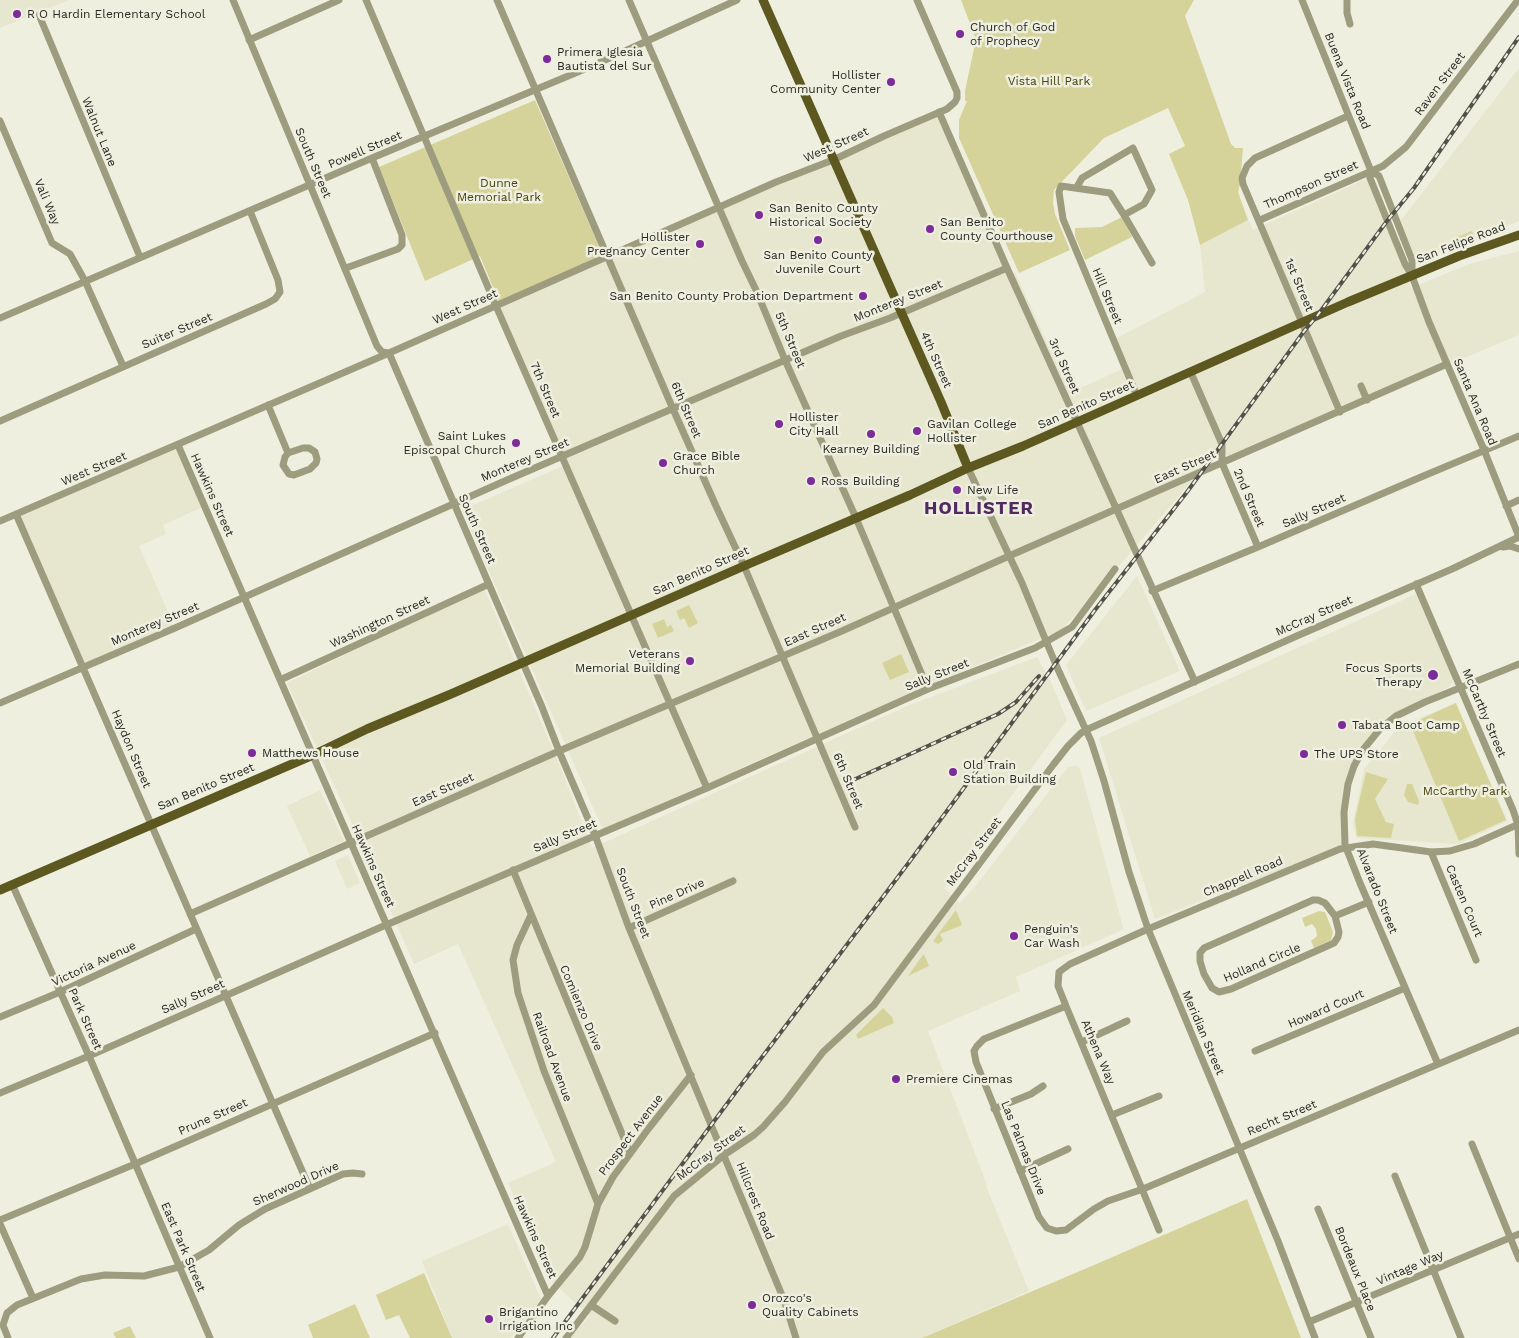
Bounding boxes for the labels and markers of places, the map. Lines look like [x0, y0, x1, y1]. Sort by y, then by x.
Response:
place label: R O Hardin Elementary School [27, 7, 205, 21]
marker: R O Hardin Elementary School [11, 8, 23, 20]
place label: Church of God of Prophecy [970, 20, 1055, 48]
marker: Church of God of Prophecy [954, 28, 966, 40]
place label: Primera Iglesia Bautista del Sur [557, 45, 652, 73]
marker: Primera Iglesia Bautista del Sur [541, 53, 553, 65]
place label: Hollister Community Center [770, 68, 881, 96]
marker: Hollister Community Center [885, 76, 897, 88]
place label: San Benito County Historical Society [769, 201, 878, 229]
marker: San Benito County Historical Society [753, 209, 765, 221]
place label: San Benito County Courthouse [940, 215, 1053, 243]
marker: San Benito County Courthouse [924, 223, 936, 235]
place label: Hollister Pregnancy Center [587, 230, 690, 258]
marker: San Benito County Juvenile Court [812, 234, 824, 246]
marker: Hollister Pregnancy Center [694, 238, 706, 250]
place label: San Benito County Juvenile Court [764, 248, 872, 276]
place label: San Benito County Probation Department [609, 289, 853, 303]
marker: San Benito County Probation Department [857, 290, 869, 302]
place label: Hollister City Hall [789, 410, 839, 438]
place label: Gavilan College Hollister [927, 417, 1017, 445]
marker: Hollister City Hall [773, 418, 785, 430]
marker: Gavilan College Hollister [911, 425, 923, 437]
marker: Kearney Building [865, 428, 877, 440]
place label: Saint Lukes Episcopal Church [403, 429, 506, 457]
marker: Saint Lukes Episcopal Church [510, 437, 522, 449]
place label: Kearney Building [823, 442, 919, 456]
place label: Grace Bible Church [673, 449, 740, 477]
marker: Grace Bible Church [657, 457, 669, 469]
place label: Ross Building [821, 474, 899, 488]
marker: Ross Building [805, 475, 817, 487]
place label: New Life [967, 483, 1018, 497]
marker: New Life [951, 484, 963, 496]
place label: Veterans Memorial Building [575, 647, 680, 675]
marker: Veterans Memorial Building [684, 655, 696, 667]
place label: Focus Sports Therapy [1345, 661, 1422, 689]
marker: Focus Sports Therapy [1426, 668, 1440, 682]
place label: Tabata Boot Camp [1352, 718, 1460, 732]
marker: Tabata Boot Camp [1336, 719, 1348, 731]
place label: Matthews House [262, 746, 359, 760]
marker: Matthews House [246, 747, 258, 759]
place label: The UPS Store [1314, 747, 1399, 761]
marker: The UPS Store [1298, 748, 1310, 760]
place label: Old Train Station Building [963, 758, 1056, 786]
marker: Old Train Station Building [947, 766, 959, 778]
place label: Penguin's Car Wash [1024, 922, 1080, 950]
marker: Penguin's Car Wash [1008, 930, 1020, 942]
place label: Premiere Cinemas [906, 1072, 1013, 1086]
marker: Premiere Cinemas [890, 1073, 902, 1085]
place label: Orozco's Quality Cabinets [762, 1291, 859, 1319]
marker: Orozco's Quality Cabinets [746, 1299, 758, 1311]
place label: Brigantino Irrigation Inc [499, 1305, 573, 1333]
marker: Brigantino Irrigation Inc [483, 1313, 495, 1325]

